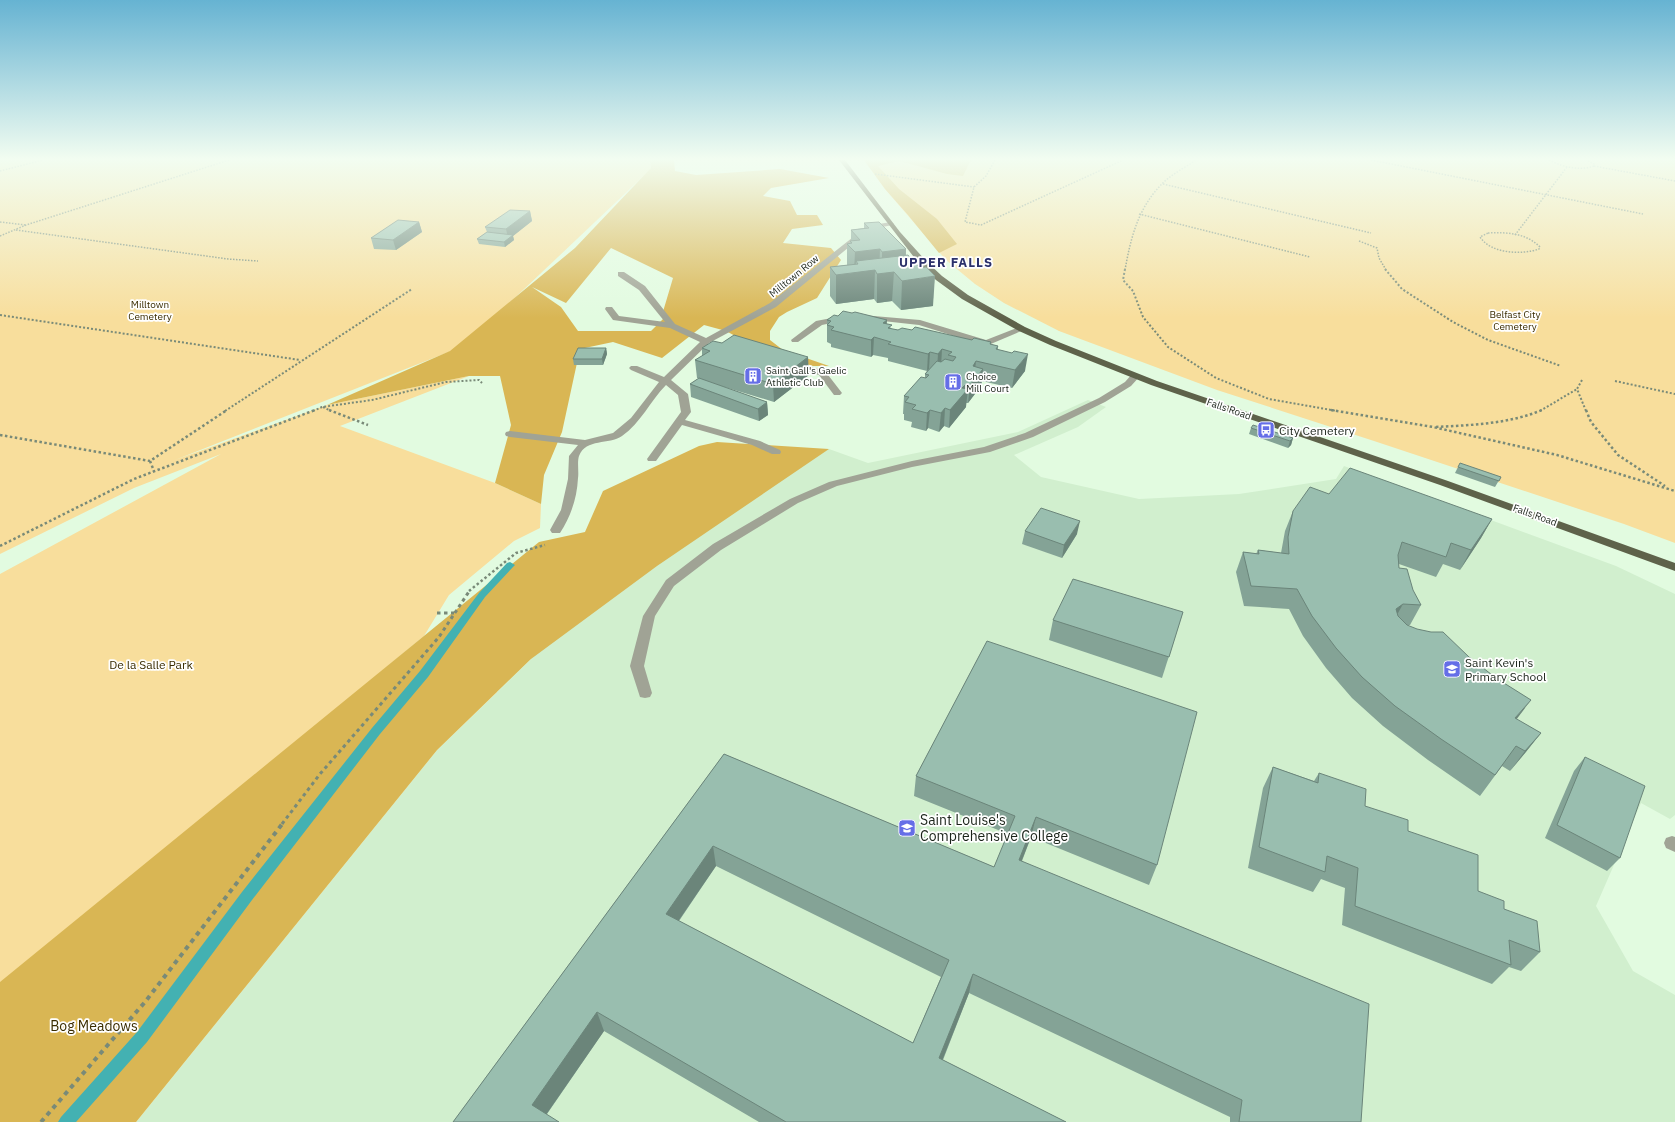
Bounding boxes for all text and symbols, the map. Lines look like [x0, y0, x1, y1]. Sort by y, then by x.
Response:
street label: Milltown Row [767, 252, 822, 300]
district label: UPPER FALLS [899, 254, 993, 271]
park label: Milltown Cemetery [128, 298, 172, 323]
park label: Belfast City Cemetery [1489, 308, 1541, 333]
place label: Saint Gall's Gaelic Athletic Club [766, 364, 847, 389]
building icon: Saint Gall's Gaelic Athletic Club [743, 366, 763, 386]
place label: Choice Mill Court [966, 370, 1010, 395]
building icon: Choice Mill Court [943, 372, 963, 392]
street label: Falls Road [1205, 395, 1253, 423]
bus stop icon: City Cemetery [1256, 420, 1276, 440]
place label: City Cemetery [1279, 423, 1355, 438]
street label: Falls Road [1511, 501, 1559, 529]
place label: Saint Kevin's Primary School [1465, 655, 1546, 684]
park label: De la Salle Park [109, 657, 193, 672]
school or university icon: Saint Kevin's Primary School [1442, 659, 1462, 679]
place label: Saint Louise's Comprehensive College [920, 811, 1068, 845]
school or university icon: Saint Louise's Comprehensive College [897, 818, 917, 838]
park label: Bog Meadows [50, 1017, 138, 1035]

